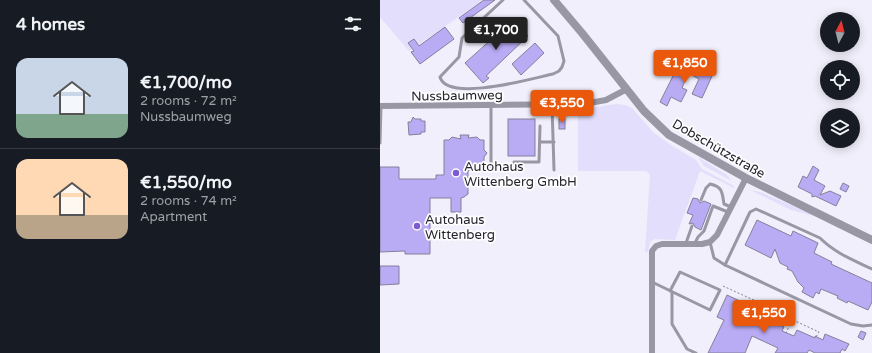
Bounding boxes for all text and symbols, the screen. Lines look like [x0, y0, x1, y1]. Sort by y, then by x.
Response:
north arrow [820, 12, 860, 52]
map controls [820, 12, 860, 148]
icon: filters [342, 13, 364, 35]
text: 4 homes [16, 14, 85, 35]
pin: €1,700 [463, 17, 529, 51]
text: €1,700 [474, 22, 518, 38]
pin: €1,850 [652, 50, 718, 84]
text: €1,850 [663, 55, 707, 71]
button: locate [820, 60, 860, 100]
text: €1,700/mo [140, 72, 232, 93]
icon: home [48, 74, 96, 122]
street label: Nussbaumweg [411, 87, 503, 105]
pin: €3,550 [529, 90, 595, 124]
text: 2 rooms · 72 m² [140, 93, 237, 109]
text: €3,550 [540, 95, 584, 111]
button: layers [820, 108, 860, 148]
text: Nussbaumweg [140, 109, 232, 125]
street label: Dobschützstraße [669, 116, 768, 182]
place label: Autohaus Wittenberg GmbH [464, 159, 577, 190]
marker: Autohaus Wittenberg GmbH [451, 168, 461, 178]
text: €1,550/mo [140, 172, 232, 193]
icon: home [48, 175, 96, 223]
text: 2 rooms · 74 m² [140, 193, 237, 209]
text: Apartment [140, 209, 207, 225]
place label: Autohaus Wittenberg [425, 212, 495, 243]
marker: Autohaus Wittenberg [412, 221, 422, 231]
pin: €1,550 [731, 300, 797, 334]
text: €1,550 [742, 305, 786, 321]

